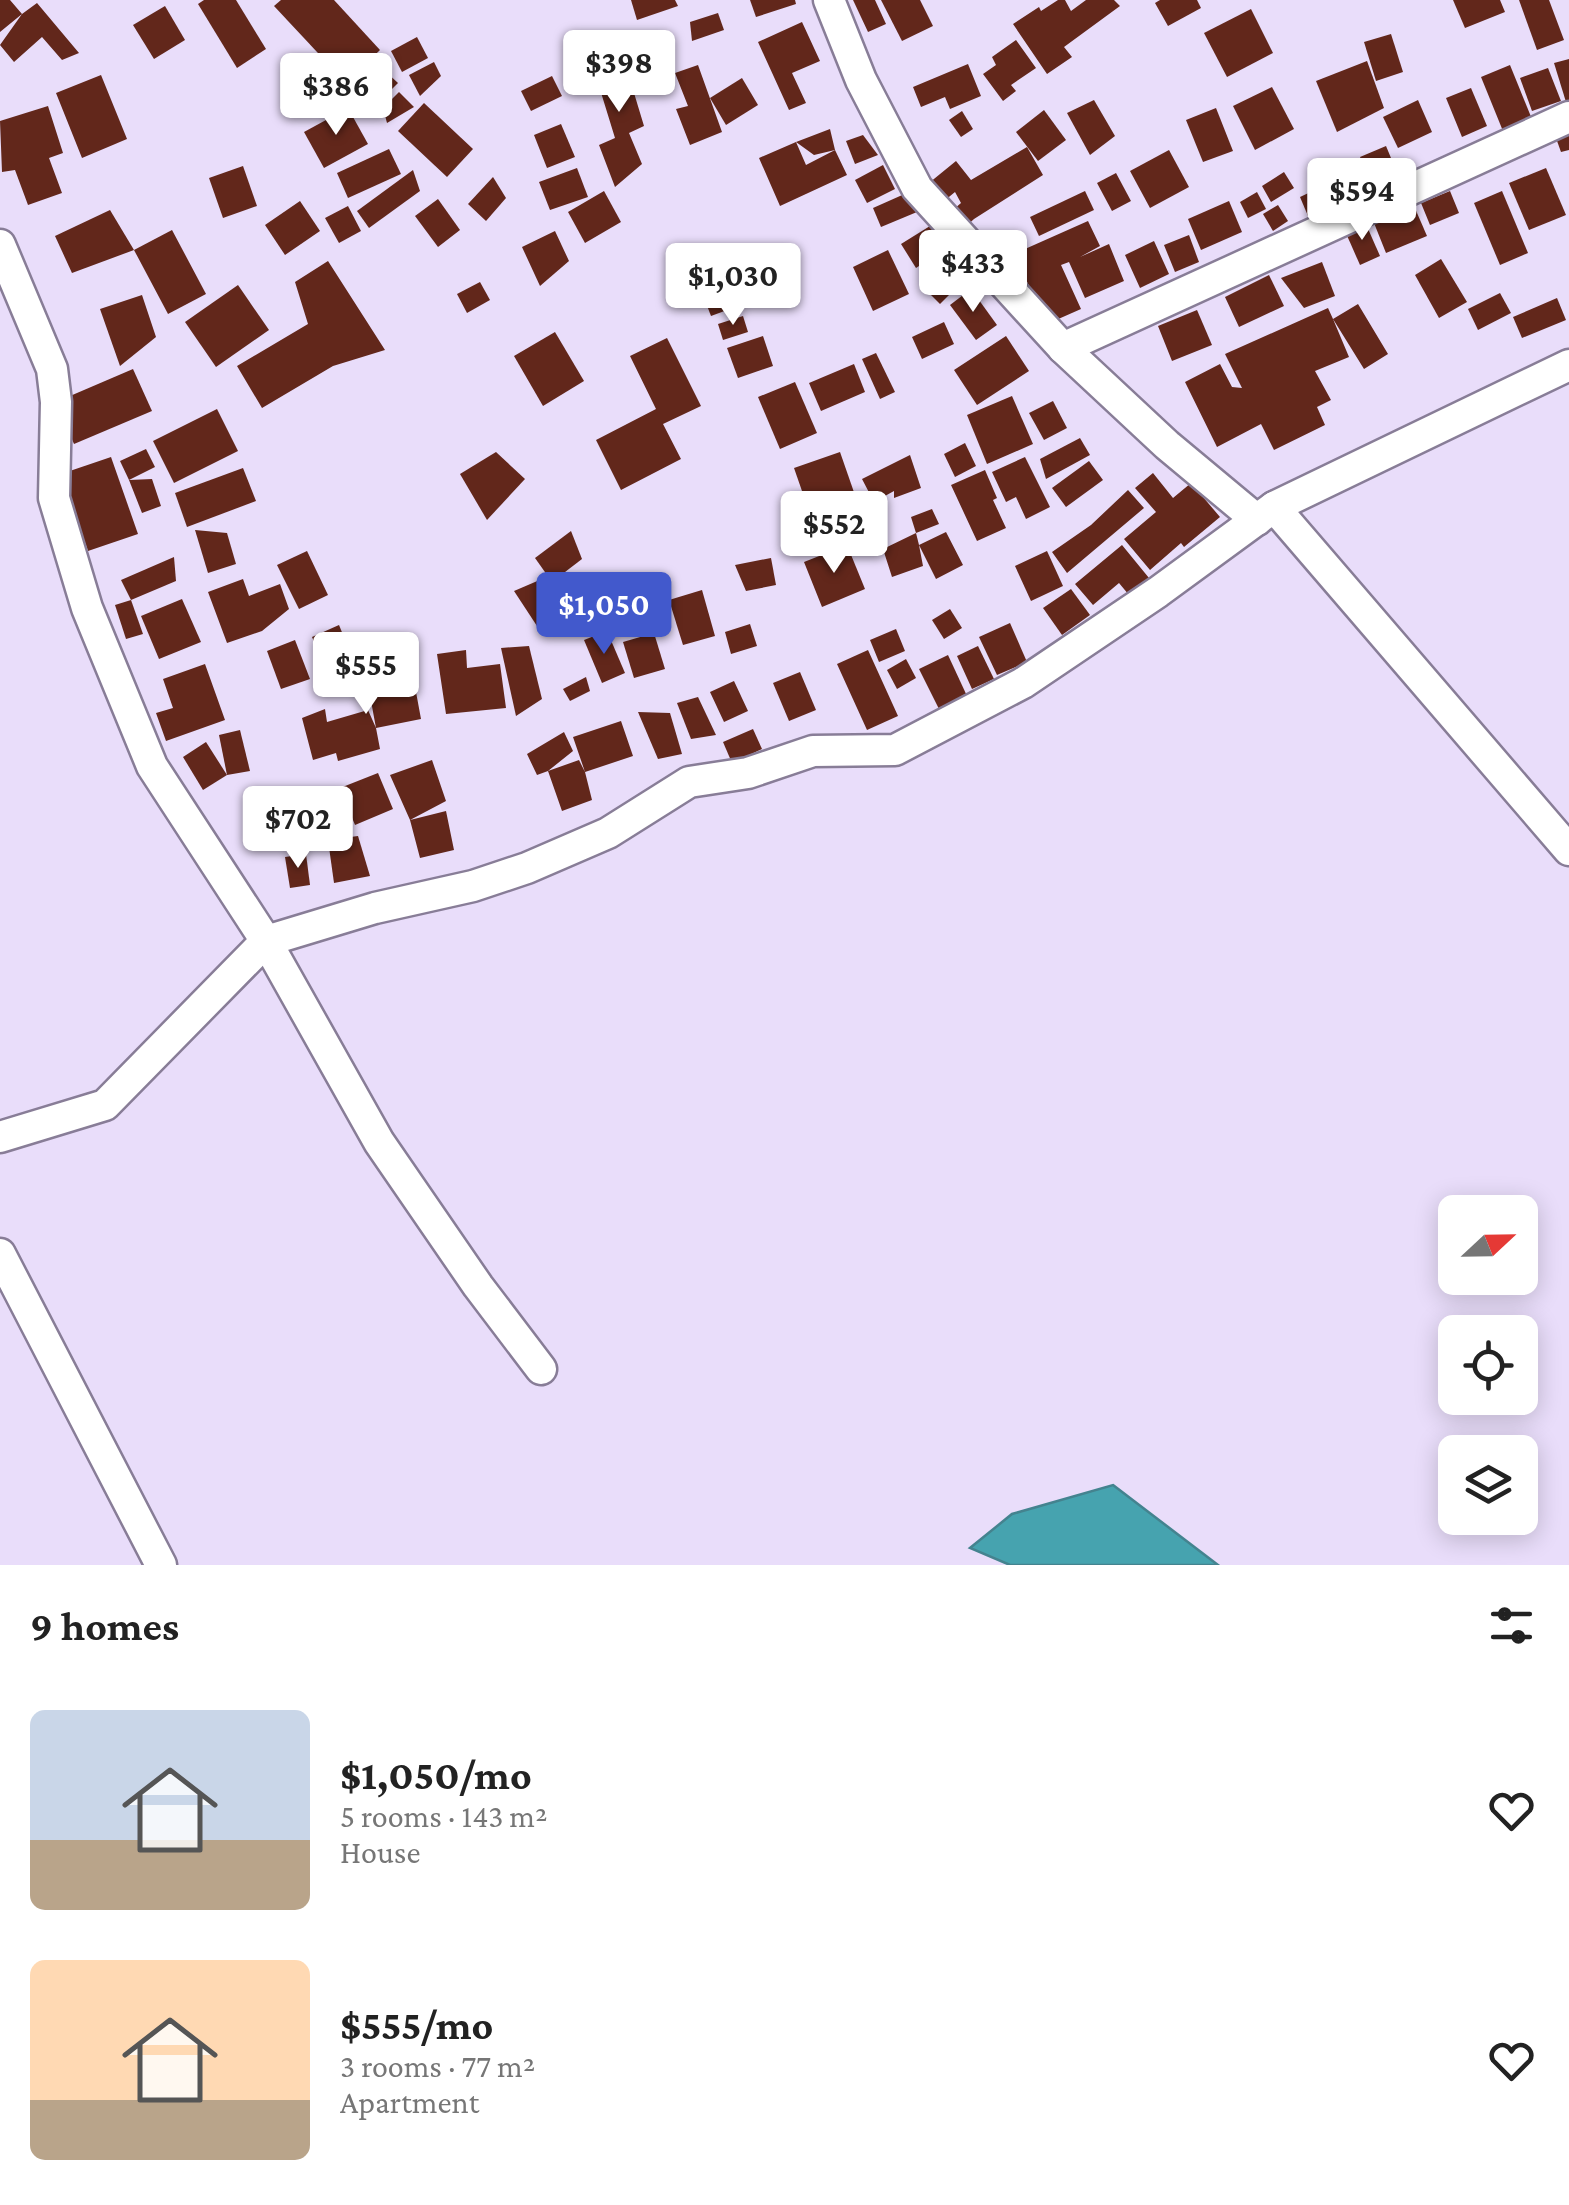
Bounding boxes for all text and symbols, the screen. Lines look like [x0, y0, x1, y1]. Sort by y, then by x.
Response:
pin: $398 [560, 30, 678, 115]
text: $398 [585, 44, 653, 80]
pin: $386 [277, 53, 395, 138]
text: $386 [302, 67, 370, 103]
pin: $594 [1303, 158, 1421, 243]
text: $594 [1329, 172, 1395, 208]
pin: $433 [914, 230, 1032, 315]
pin: $1,030 [652, 243, 814, 328]
text: $433 [941, 244, 1005, 280]
text: $1,030 [688, 257, 778, 293]
pin: $552 [775, 491, 893, 576]
text: $552 [803, 505, 865, 541]
pin: $1,050 [523, 572, 685, 657]
text: $1,050 [558, 586, 650, 622]
pin: $555 [307, 632, 425, 717]
text: $555 [335, 646, 397, 682]
pin: $702 [239, 786, 357, 871]
text: $702 [265, 800, 331, 836]
north arrow [1438, 1195, 1538, 1295]
map controls [1438, 1195, 1538, 1535]
button: locate [1438, 1315, 1538, 1415]
button: layers [1438, 1435, 1538, 1535]
icon: filters [1484, 1598, 1539, 1653]
text: 9 homes [30, 1602, 179, 1649]
icon: home [110, 1750, 230, 1870]
text: $1,050/mo [340, 1751, 532, 1798]
icon: heart [1484, 1783, 1539, 1838]
text: 5 rooms · 143 m² [340, 1798, 548, 1834]
text: House [340, 1834, 420, 1870]
icon: home [110, 2000, 230, 2120]
text: $555/mo [340, 2001, 493, 2048]
icon: heart [1484, 2033, 1539, 2088]
text: 3 rooms · 77 m² [340, 2048, 535, 2084]
text: Apartment [340, 2084, 479, 2120]

